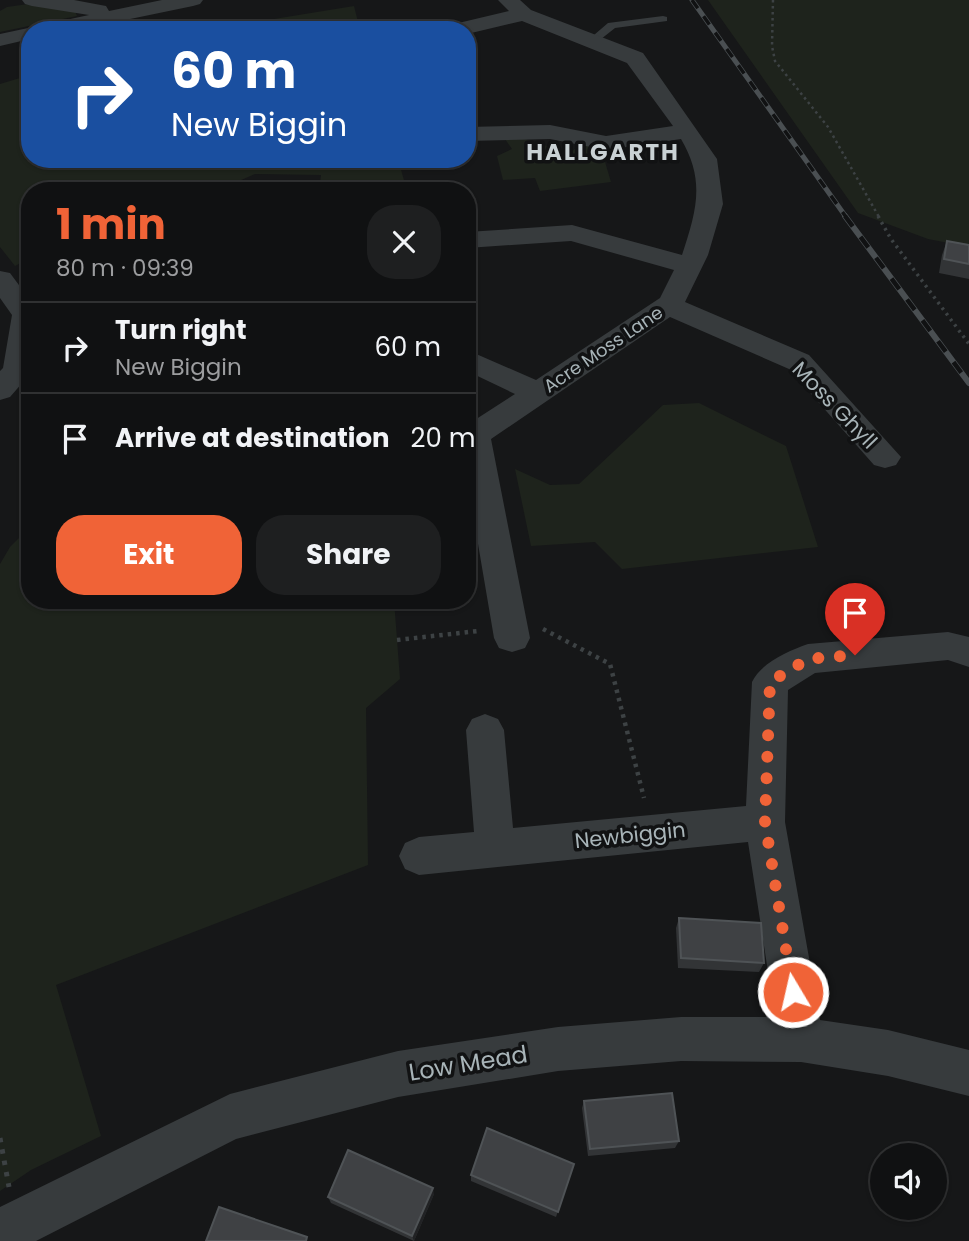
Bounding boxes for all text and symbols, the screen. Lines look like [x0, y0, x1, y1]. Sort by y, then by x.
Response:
text: 60 m [171, 37, 296, 105]
icon: right [56, 49, 147, 140]
text: New Biggin [171, 102, 347, 147]
district label: HALLGARTH [526, 136, 680, 168]
text: 1 min [56, 195, 166, 254]
button: close [367, 205, 441, 279]
text: 80 m · 09:39 [56, 252, 194, 284]
street label: Acre Moss Lane [538, 300, 668, 398]
text: Turn right [115, 312, 247, 348]
icon: right [56, 329, 94, 367]
text: 60 m [374, 329, 441, 365]
text: New Biggin [115, 351, 242, 383]
street label: Moss Ghyll [786, 355, 884, 455]
icon: arrive [56, 420, 94, 458]
text: Arrive at destination [115, 420, 390, 456]
text: 20 m [411, 420, 476, 456]
button: Exit [56, 515, 242, 595]
button: Share [256, 515, 441, 595]
pin [825, 583, 885, 655]
icon: arrive [836, 594, 874, 632]
street label: Newbiggin [573, 815, 687, 855]
position arrow [756, 955, 830, 1029]
street label: Low Mead [406, 1037, 530, 1089]
map controls [870, 1143, 947, 1220]
button: sound [870, 1143, 947, 1220]

